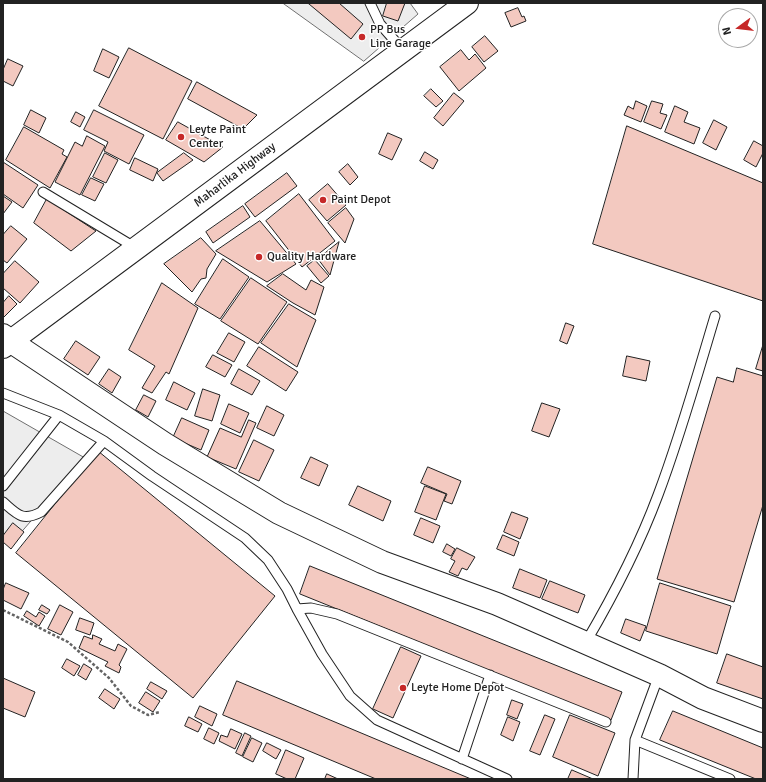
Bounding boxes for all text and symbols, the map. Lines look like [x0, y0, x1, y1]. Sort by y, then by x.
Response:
north arrow [718, 8, 758, 48]
place label: PP Bus Line Garage [370, 23, 431, 51]
text: N [720, 26, 734, 36]
marker: PP Bus Line Garage [357, 32, 367, 42]
place label: Leyte Paint Center [189, 123, 246, 151]
marker: Leyte Paint Center [176, 132, 186, 142]
street label: Maharlika Highway [191, 140, 279, 210]
place label: Paint Depot [331, 193, 391, 207]
marker: Paint Depot [318, 195, 328, 205]
place label: Quality Hardware [267, 250, 356, 264]
marker: Quality Hardware [254, 252, 264, 262]
place label: Leyte Home Depot [411, 681, 504, 695]
marker: Leyte Home Depot [398, 683, 408, 693]

